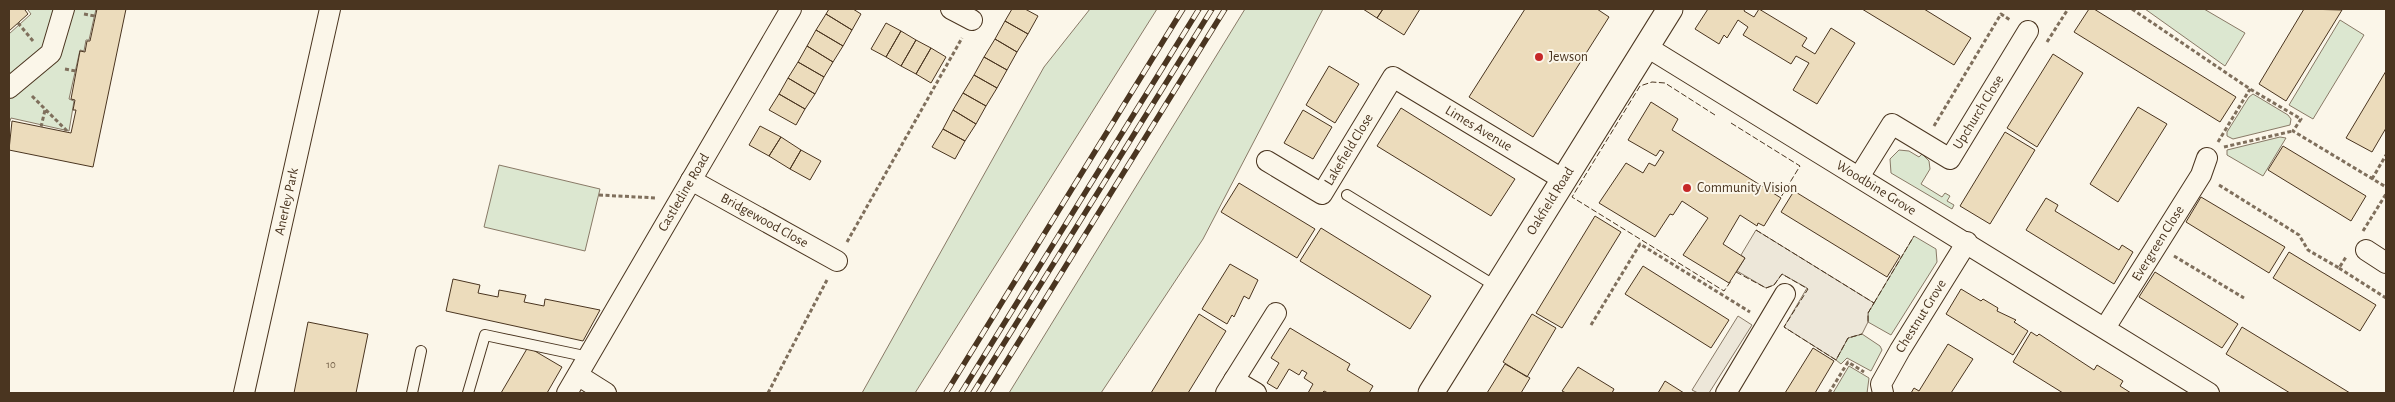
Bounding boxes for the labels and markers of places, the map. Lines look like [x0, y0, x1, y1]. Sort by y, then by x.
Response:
place label: Jewson [1549, 50, 1588, 64]
marker: Jewson [1533, 51, 1545, 63]
place label: Community Vision [1697, 181, 1797, 195]
marker: Community Vision [1681, 182, 1693, 194]

